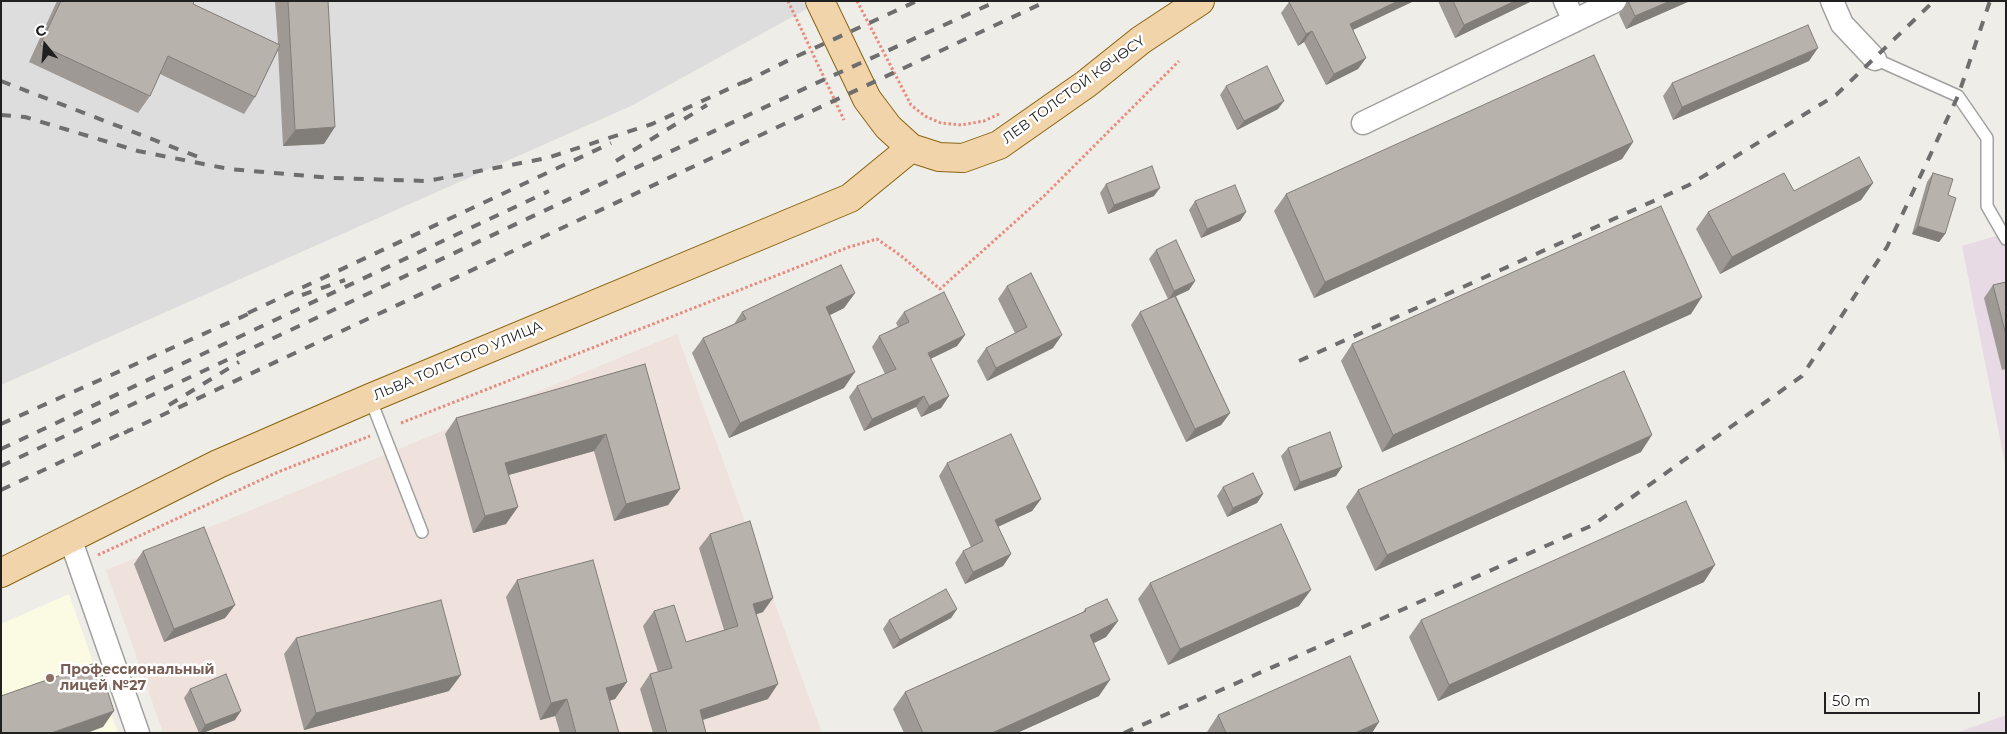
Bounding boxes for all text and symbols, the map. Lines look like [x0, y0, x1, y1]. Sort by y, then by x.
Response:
north arrow [20, 20, 70, 70]
text: С [33, 21, 48, 41]
street label: ЛЕВ ТОЛСТОЙ КӨЧӨСҮ [999, 33, 1149, 147]
street label: ЛЬВА ТОЛСТОГО УЛИЦА [371, 318, 545, 404]
place label: Профессиональный лицей №27 [60, 662, 214, 694]
marker: Профессиональный лицей №27 [44, 672, 56, 684]
scale bar [1827, 682, 1983, 714]
text: 50 m [1832, 691, 1870, 710]

